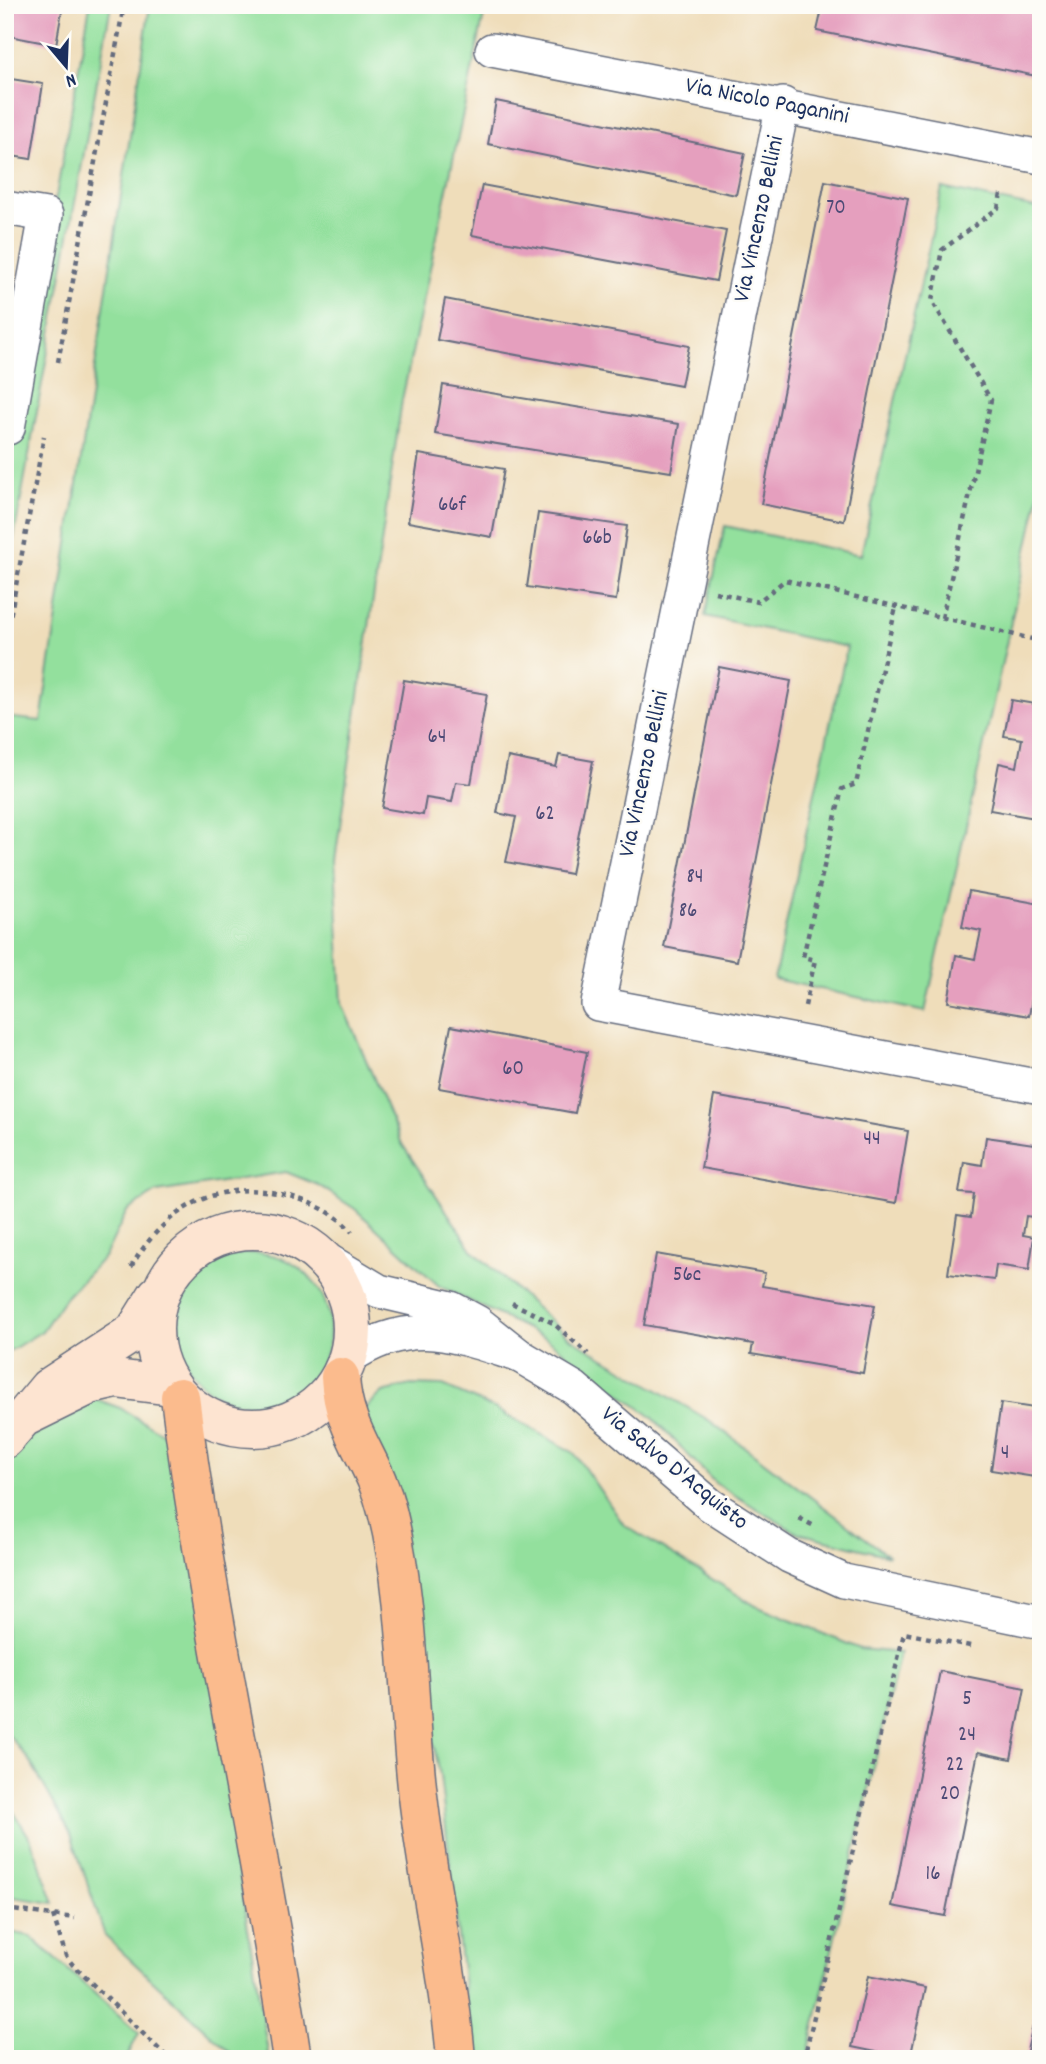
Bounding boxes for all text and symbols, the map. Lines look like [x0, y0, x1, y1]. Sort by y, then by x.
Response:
north arrow [32, 32, 102, 102]
text: N [62, 64, 79, 93]
street label: Via Nicolo Paganini [682, 69, 852, 135]
street label: Via Vincenzo Bellini [726, 133, 794, 305]
house number: 70 [826, 194, 846, 224]
house number: 66f [438, 491, 467, 521]
house number: 66b [582, 524, 612, 554]
street label: Via Vincenzo Bellini [611, 688, 679, 860]
house number: 64 [427, 723, 447, 753]
house number: 62 [535, 800, 555, 830]
house number: 84 [686, 863, 704, 893]
house number: 86 [679, 897, 697, 927]
house number: 60 [502, 1055, 524, 1085]
house number: 44 [863, 1125, 881, 1155]
house number: 56c [673, 1261, 701, 1291]
street label: Via Salvo D'Acquisto [593, 1399, 755, 1539]
house number: 4 [1001, 1439, 1009, 1469]
house number: 5 [962, 1685, 972, 1715]
house number: 24 [958, 1721, 976, 1751]
house number: 22 [946, 1751, 964, 1781]
house number: 20 [940, 1780, 960, 1810]
house number: 16 [926, 1860, 940, 1890]

